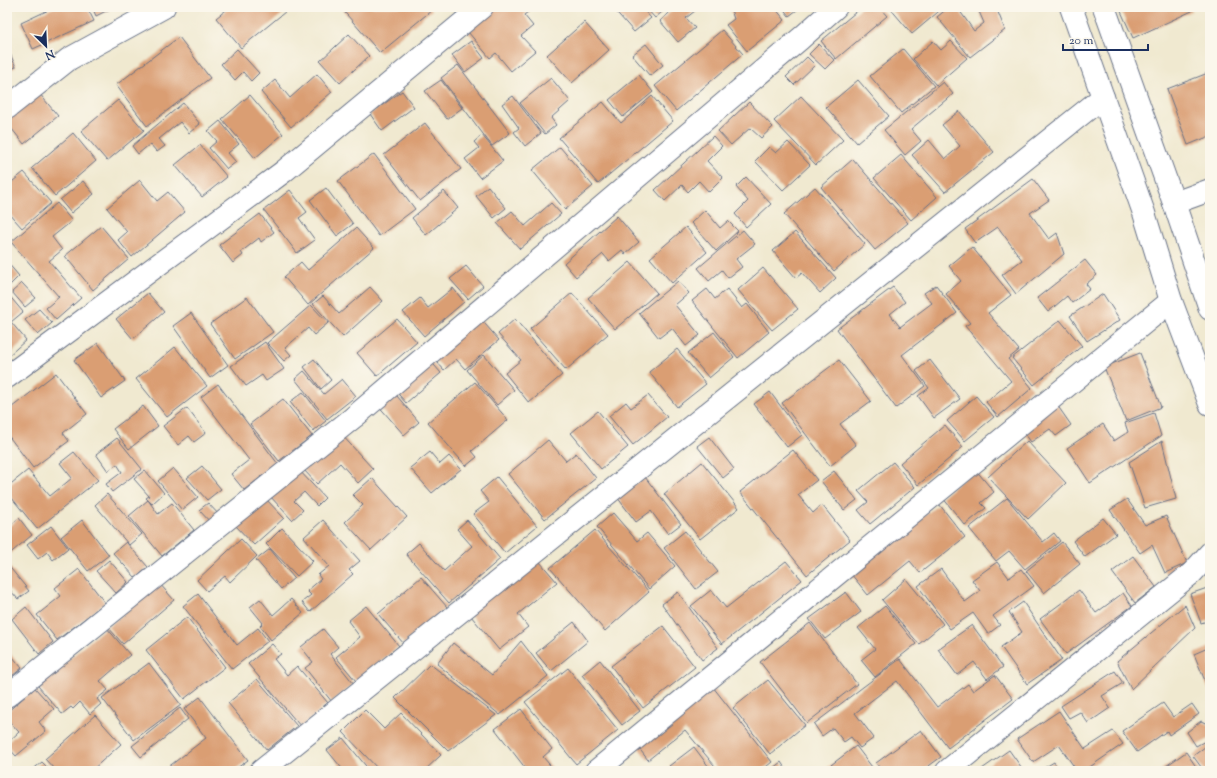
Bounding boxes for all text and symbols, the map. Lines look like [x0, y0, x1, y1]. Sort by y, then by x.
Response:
north arrow [26, 26, 66, 66]
scale bar [1063, 26, 1148, 52]
text: 20 m [1069, 32, 1094, 50]
text: N [42, 45, 58, 63]

